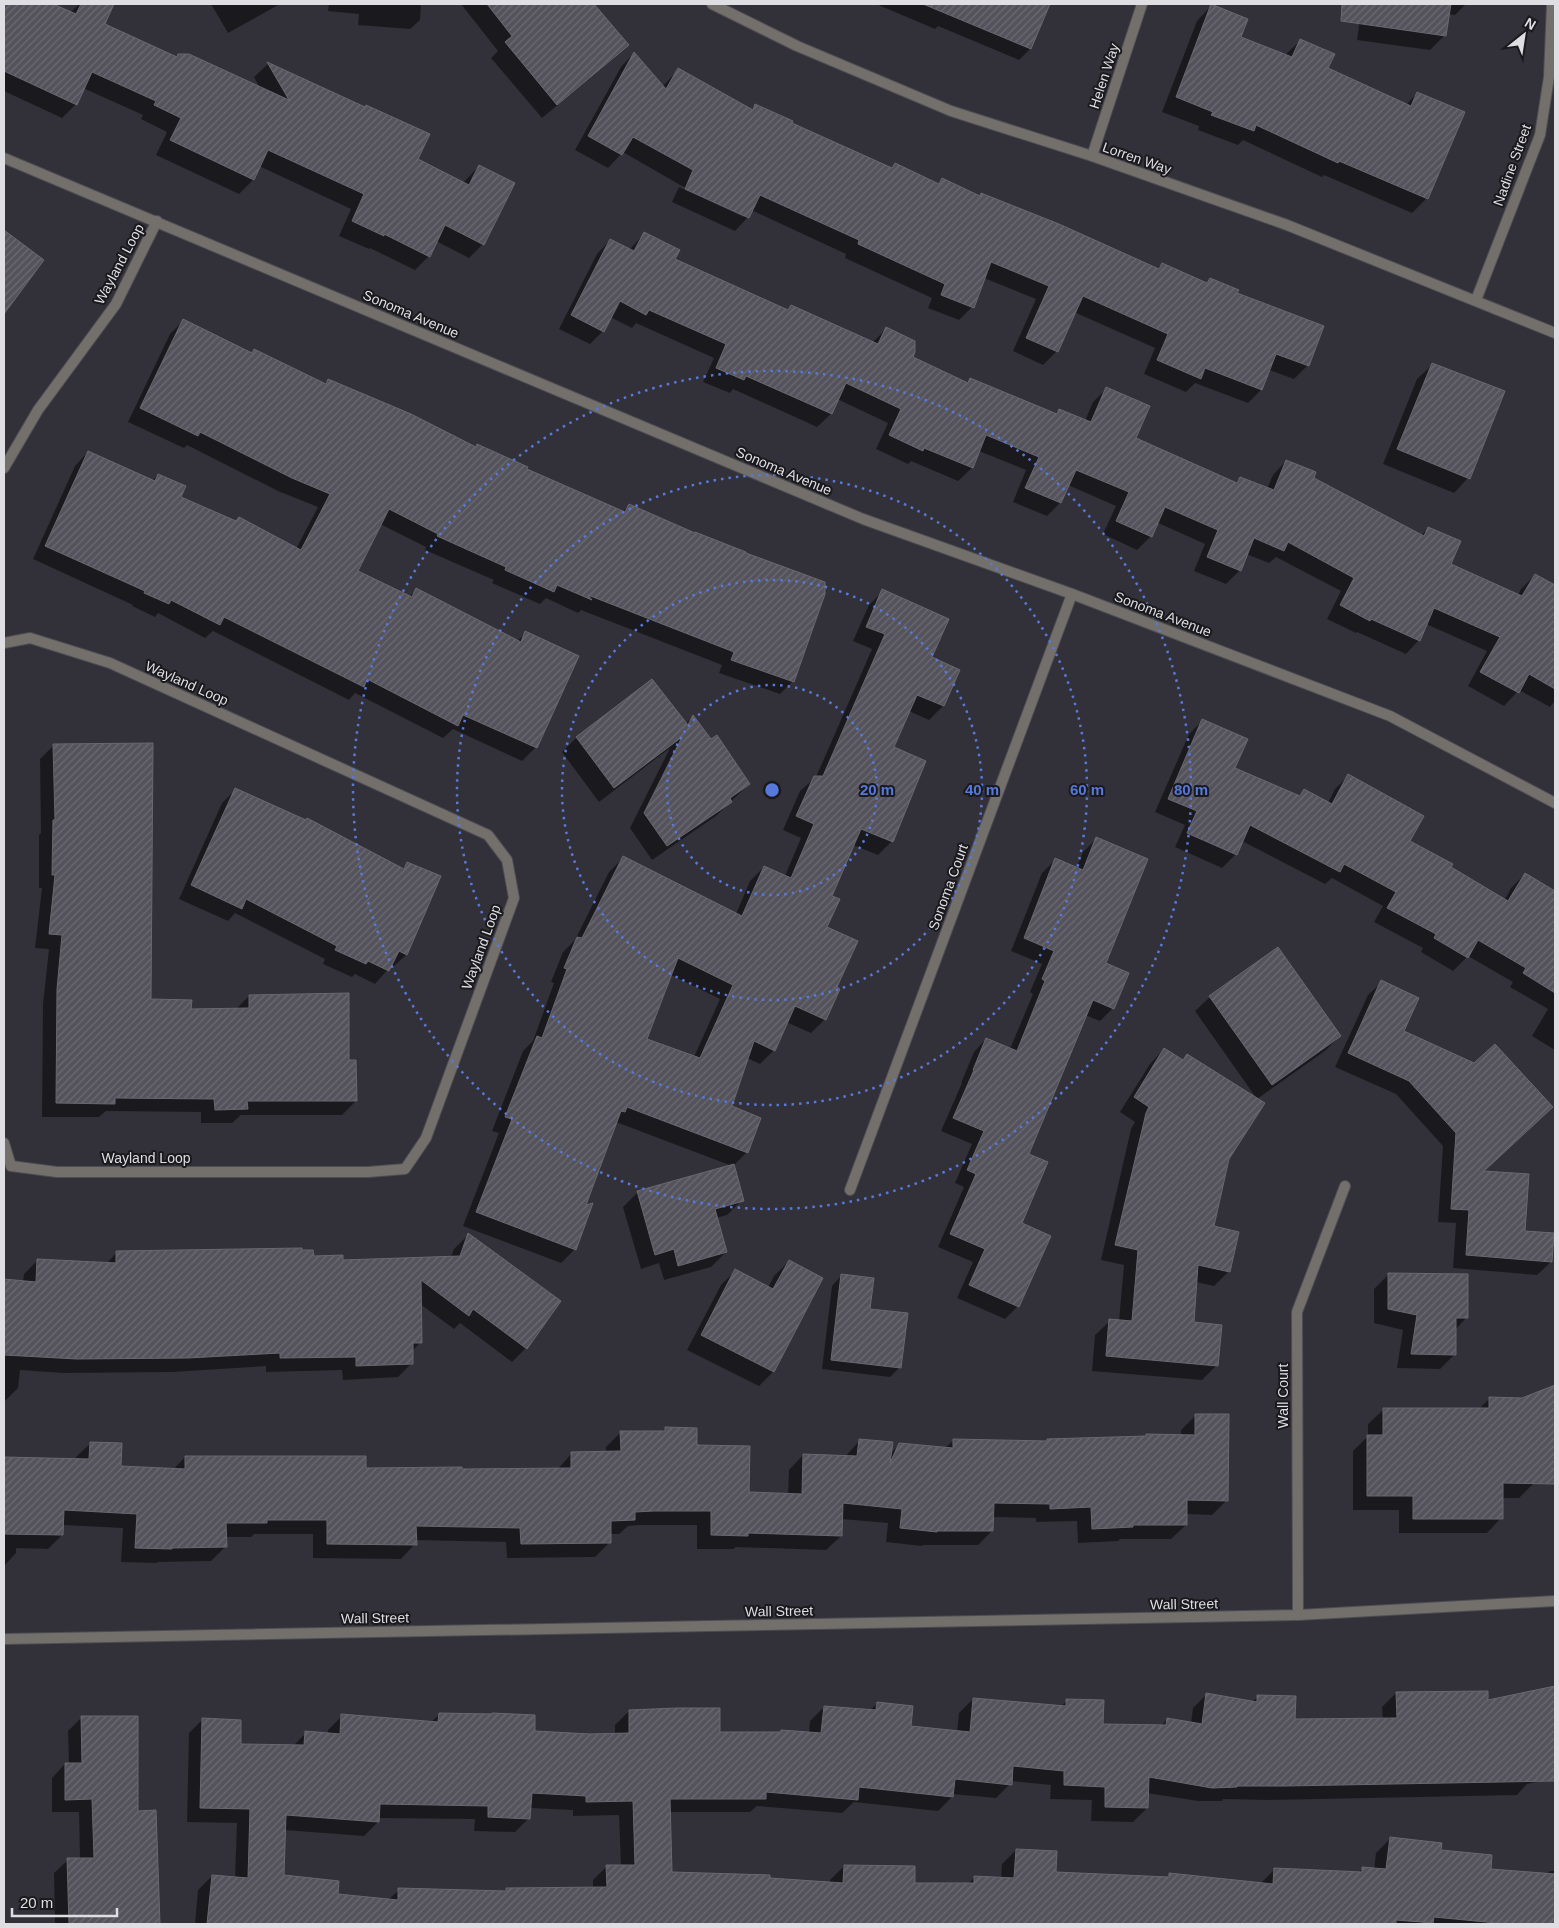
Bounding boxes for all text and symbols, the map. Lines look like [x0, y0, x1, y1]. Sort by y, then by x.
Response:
north arrow [1499, 10, 1549, 60]
text: N [1522, 14, 1539, 33]
street label: Helen Way [1086, 41, 1122, 111]
street label: Nadine Street [1490, 122, 1534, 208]
street label: Lorren Way [1100, 139, 1174, 177]
street label: Wayland Loop [91, 221, 147, 307]
street label: Sonoma Avenue [361, 287, 461, 341]
street label: Sonoma Avenue [734, 444, 834, 498]
street label: Sonoma Avenue [1112, 588, 1214, 640]
street label: Wayland Loop [143, 658, 231, 708]
centre of rings [763, 781, 781, 799]
text: 20 m [860, 781, 894, 798]
text: 40 m [965, 781, 999, 798]
text: 60 m [1070, 781, 1104, 798]
text: 80 m [1174, 781, 1208, 798]
street label: Sonoma Court [925, 842, 971, 932]
street label: Wayland Loop [458, 902, 504, 992]
street label: Wayland Loop [102, 1150, 191, 1166]
street label: Wall Court [1275, 1363, 1291, 1428]
street label: Wall Street [1150, 1595, 1218, 1613]
street label: Wall Street [745, 1602, 813, 1620]
street label: Wall Street [341, 1609, 409, 1627]
scale bar [12, 1886, 118, 1918]
text: 20 m [20, 1894, 53, 1911]

